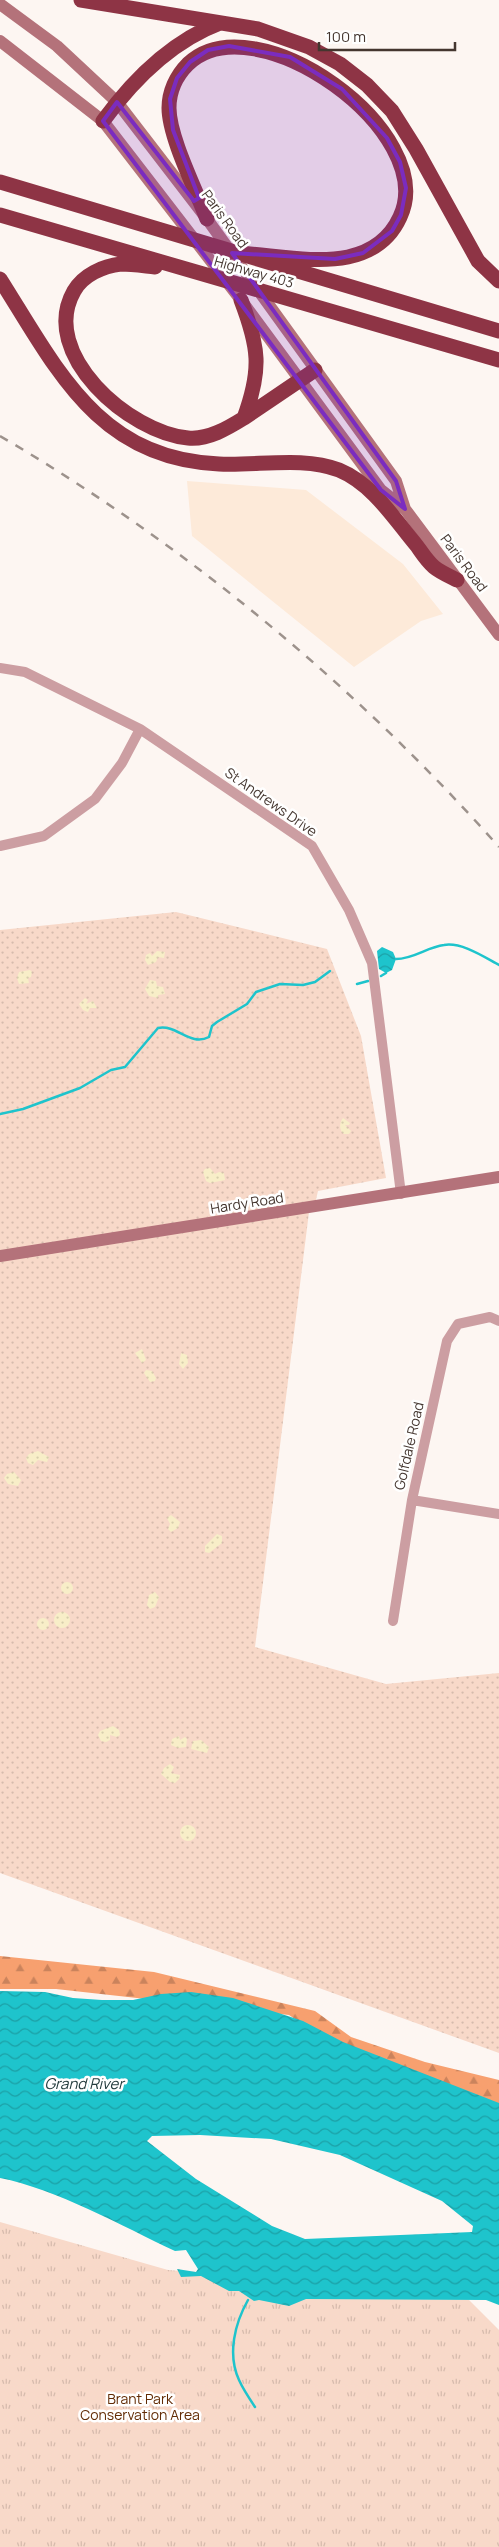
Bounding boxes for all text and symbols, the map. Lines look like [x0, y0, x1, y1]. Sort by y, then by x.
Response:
scale bar [319, 20, 455, 52]
text: 100 m [326, 26, 366, 47]
street label: Paris Road [198, 186, 253, 252]
street label: Highway 403 [212, 251, 296, 292]
street label: Paris Road [436, 530, 492, 595]
street label: St Andrews Drive [221, 763, 321, 841]
street label: Hardy Road [209, 1187, 285, 1218]
street label: Golfdale Road [389, 1400, 428, 1492]
water label: Grand River [44, 2073, 126, 2094]
park label: Brant Park Conservation Area [80, 2389, 200, 2424]

